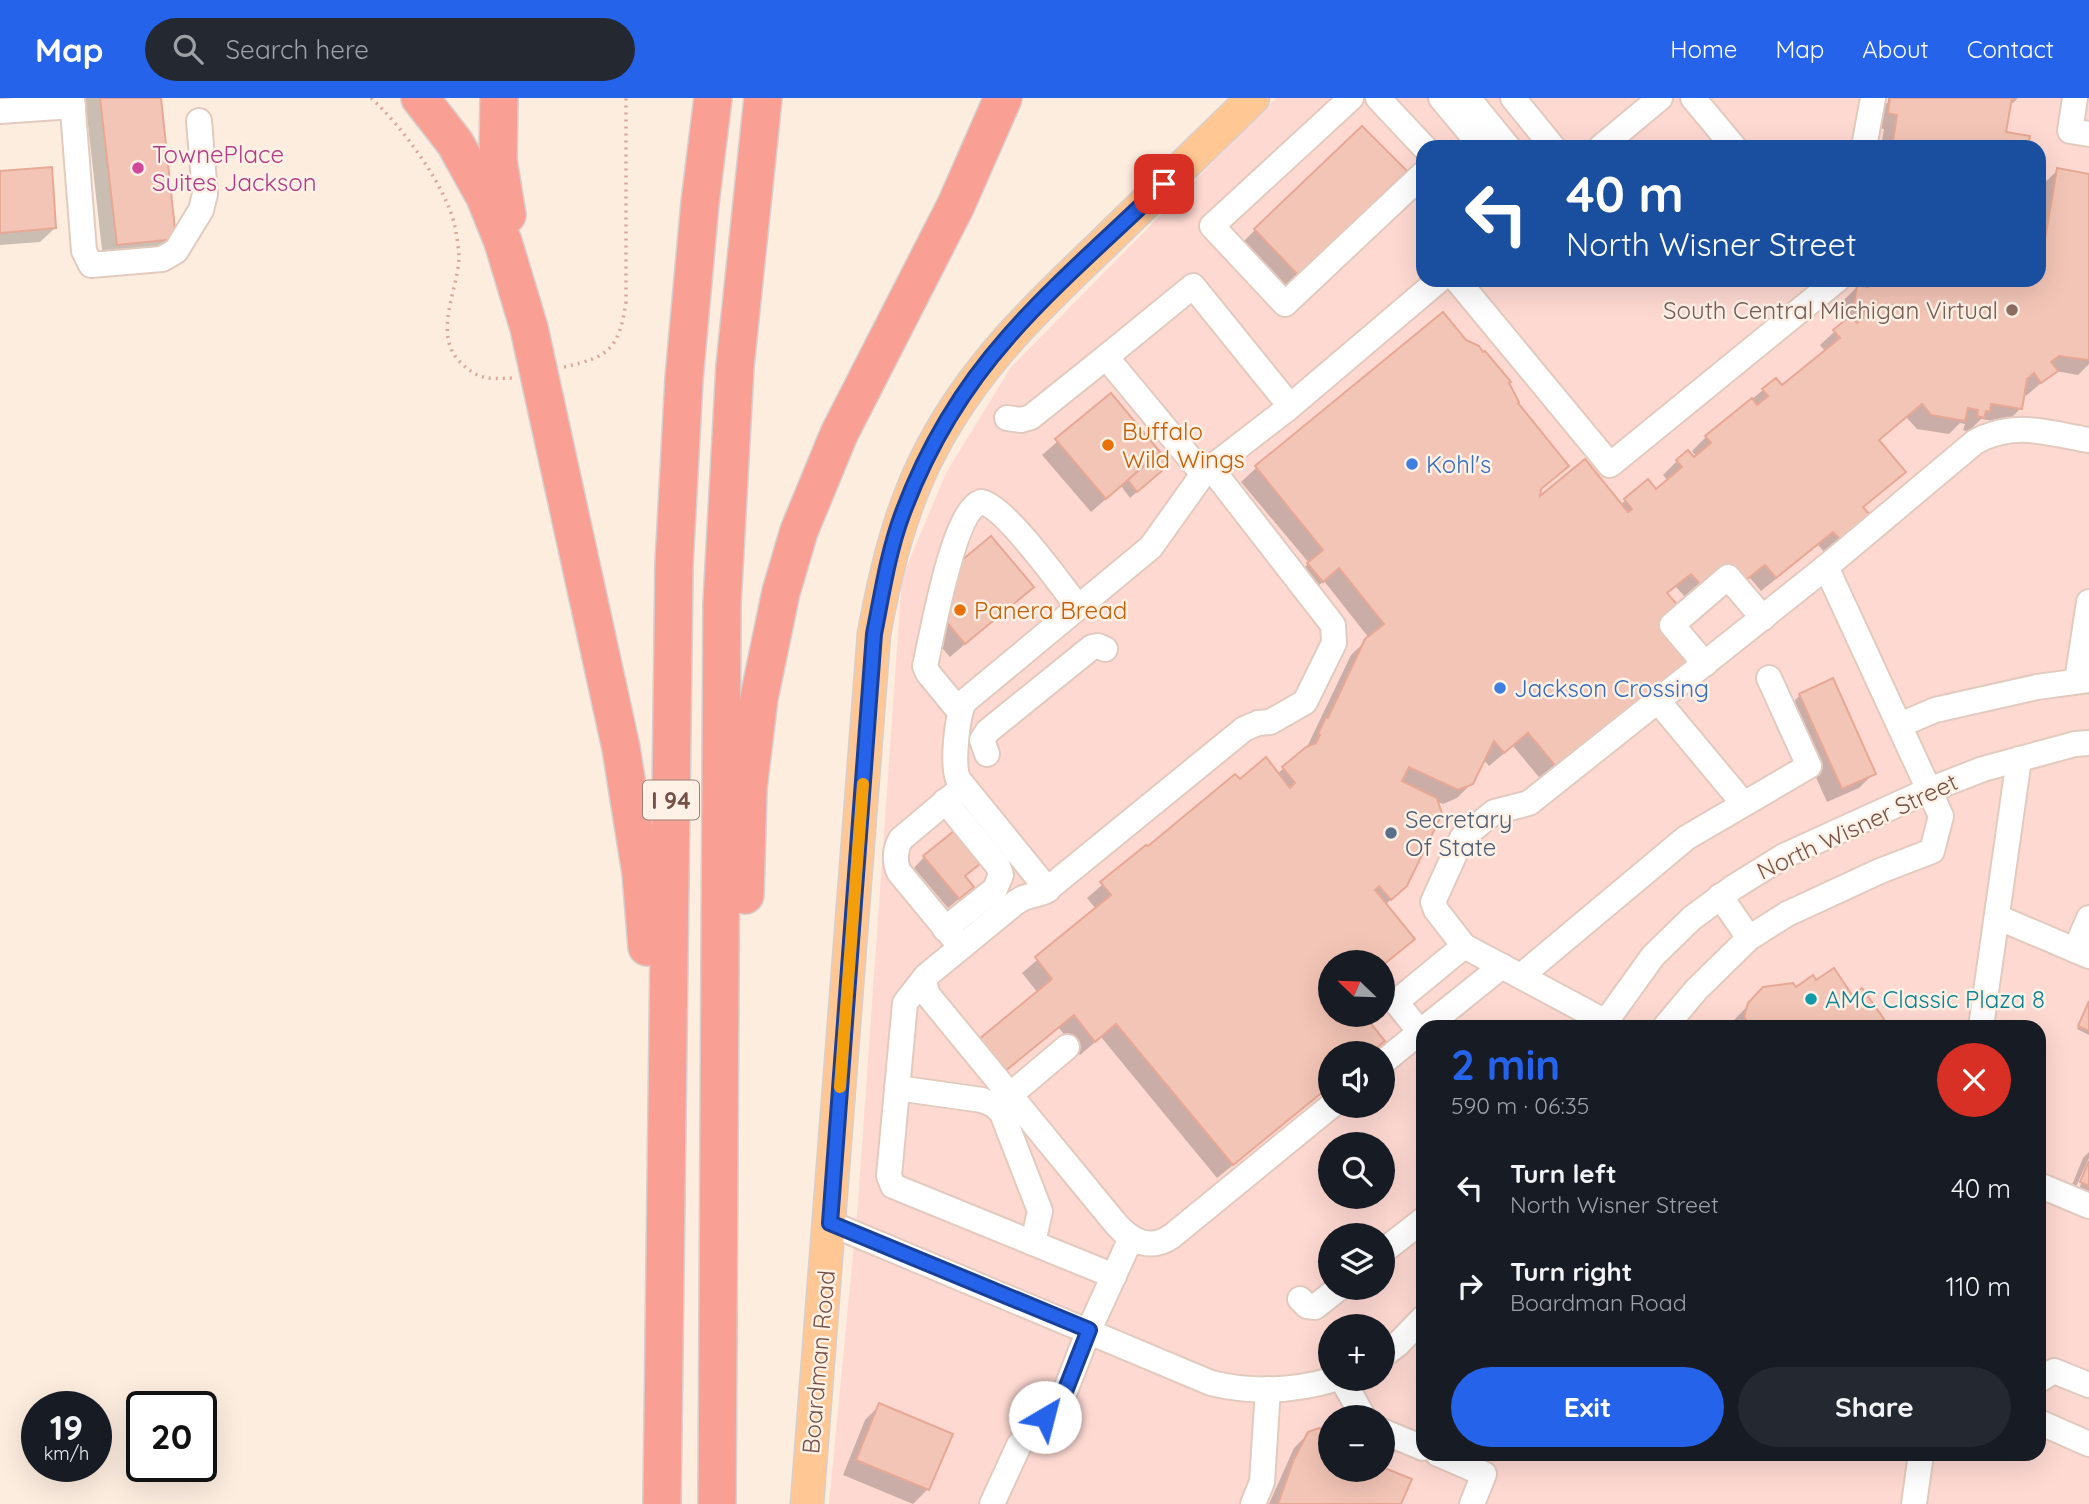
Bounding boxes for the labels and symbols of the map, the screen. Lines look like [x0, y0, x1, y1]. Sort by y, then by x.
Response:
place label: TownePlace Suites Jackson [152, 139, 317, 197]
pin [1134, 154, 1194, 214]
marker: TownePlace Suites Jackson [130, 160, 146, 176]
place label: South Central Michigan Virtual [1663, 295, 1998, 325]
marker: South Central Michigan Virtual [2004, 302, 2020, 318]
place label: Buffalo Wild Wings [1122, 416, 1245, 474]
marker: Buffalo Wild Wings [1100, 437, 1116, 453]
place label: Kohl's [1426, 449, 1491, 479]
marker: Kohl's [1404, 456, 1420, 472]
place label: Panera Bread [974, 595, 1127, 625]
marker: Panera Bread [952, 602, 968, 618]
place label: Jackson Crossing [1514, 673, 1709, 703]
marker: Jackson Crossing [1492, 680, 1508, 696]
street label: North Wisner Street [1752, 766, 1962, 886]
road number: I 94 [643, 780, 699, 820]
place label: Secretary Of State [1405, 804, 1512, 862]
marker: Secretary Of State [1383, 825, 1399, 841]
north arrow [1318, 950, 1395, 1027]
place label: AMC Classic Plaza 8 [1825, 984, 2045, 1014]
marker: AMC Classic Plaza 8 [1803, 991, 1819, 1007]
street label: Boardman Road [795, 1269, 841, 1455]
position arrow [1008, 1380, 1082, 1454]
speed limit sign: 20 [126, 1391, 217, 1482]

